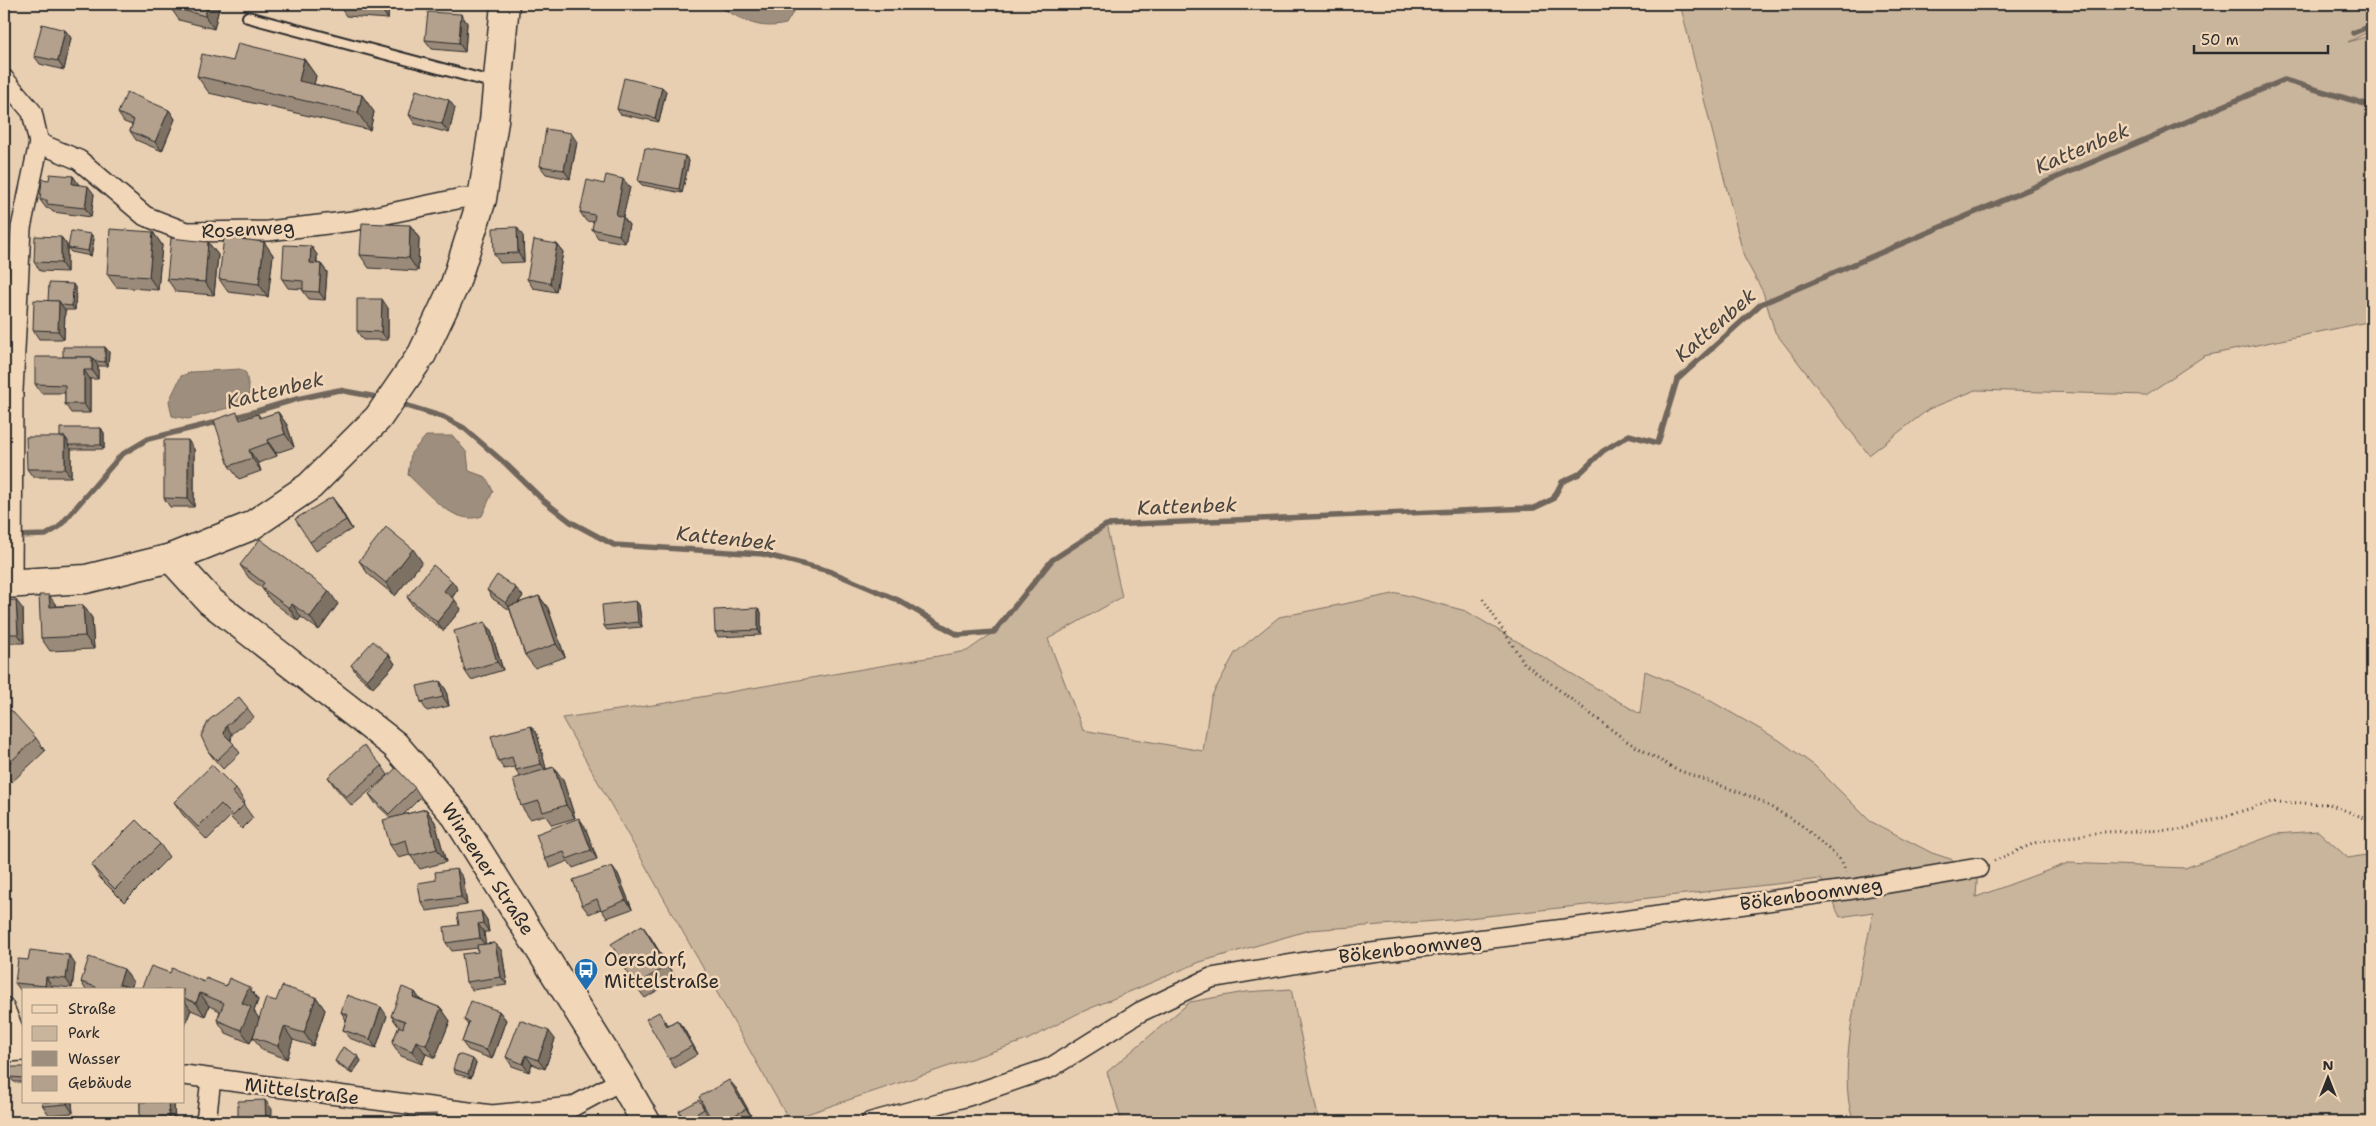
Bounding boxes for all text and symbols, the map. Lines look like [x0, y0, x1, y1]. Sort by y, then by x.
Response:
scale bar [2194, 22, 2327, 54]
text: 50 m [2201, 30, 2239, 50]
water label: Kattenbek [2031, 116, 2134, 179]
street label: Rosenweg [201, 214, 295, 244]
water label: Kattenbek [1669, 282, 1762, 368]
water label: Kattenbek [223, 365, 327, 415]
water label: Kattenbek [1137, 491, 1238, 521]
water label: Kattenbek [675, 520, 778, 556]
street label: Winsener Straße [436, 798, 540, 940]
street label: Bökenboomweg [1738, 872, 1884, 916]
street label: Bökenboomweg [1337, 927, 1483, 969]
place label: Oersdorf, Mittelstraße [604, 947, 719, 994]
bus stop icon: Oersdorf, Mittelstraße [573, 957, 599, 991]
legend [22, 988, 185, 1104]
text: Straße [68, 999, 116, 1019]
text: Park [68, 1023, 100, 1043]
text: Wasser [68, 1049, 121, 1069]
north arrow [2304, 1054, 2354, 1104]
text: N [2322, 1056, 2334, 1074]
street label: Mittelstraße [243, 1072, 361, 1110]
text: Gebäude [68, 1073, 132, 1093]

